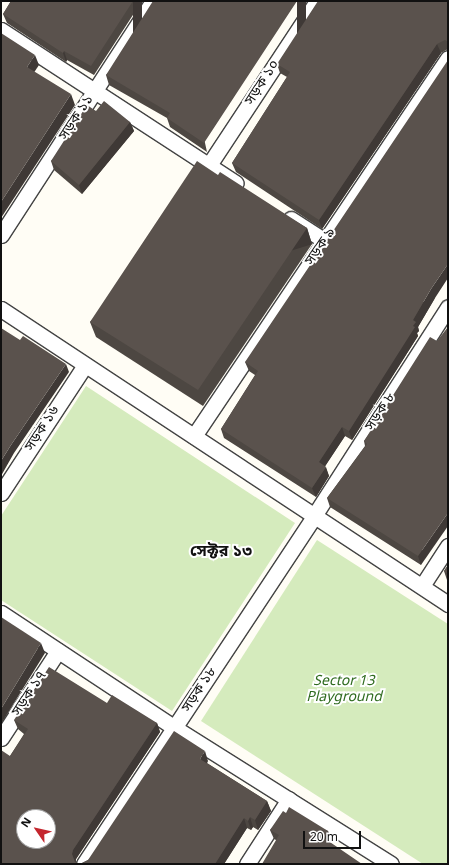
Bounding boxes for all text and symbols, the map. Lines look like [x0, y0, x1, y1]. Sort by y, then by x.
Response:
street label: সড়ক ১০ [242, 57, 284, 109]
street label: সড়ক ১১ [56, 92, 98, 144]
street label: সড়ক ৯ [302, 225, 340, 269]
street label: সড়ক ৮ [363, 390, 399, 434]
street label: সড়ক ১৬ [22, 403, 64, 455]
district label: সেক্টর ১৩ [190, 542, 252, 562]
street label: সড়ক ১৮ [179, 664, 221, 716]
street label: সড়ক ১৭ [9, 668, 51, 720]
park label: Sector 13 Playground [306, 674, 382, 706]
north arrow [16, 809, 56, 849]
text: N [19, 815, 35, 830]
scale bar [305, 823, 363, 849]
text: 20 m [310, 830, 338, 846]

